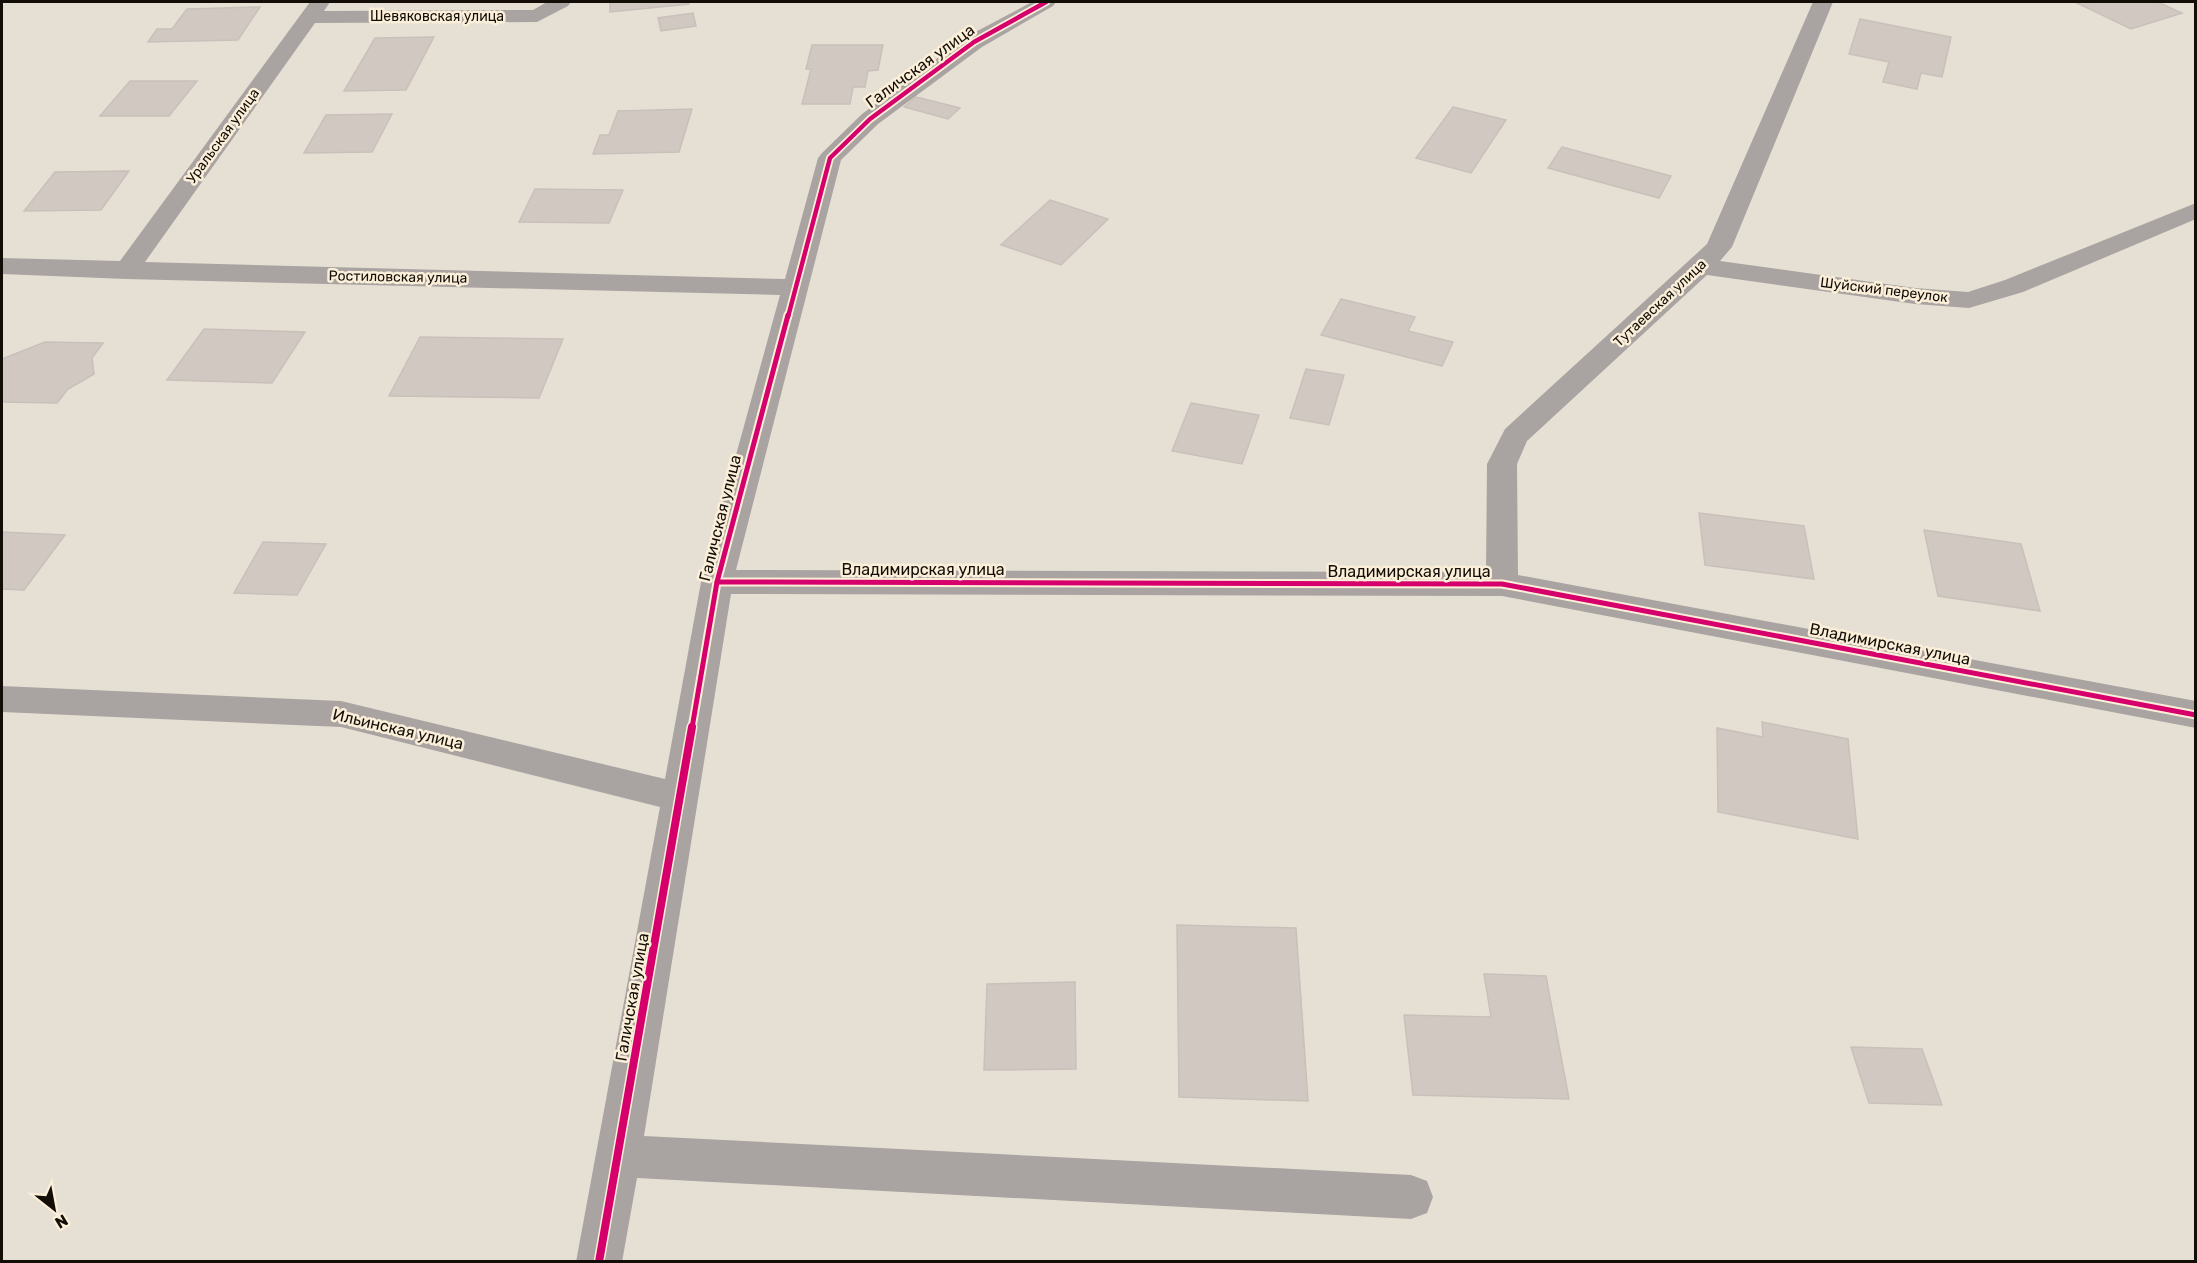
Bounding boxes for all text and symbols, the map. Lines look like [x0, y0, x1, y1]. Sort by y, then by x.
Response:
street label: Шевяковская улица [370, 8, 504, 25]
street label: Галичская улица [862, 20, 978, 112]
street label: Уральская улица [183, 85, 263, 187]
street label: Тутаевская улица [1610, 256, 1710, 350]
street label: Ростиловская улица [328, 267, 468, 287]
street label: Шуйский переулок [1819, 274, 1949, 306]
street label: Галичская улица [695, 453, 745, 583]
street label: Владимирская улица [841, 560, 1005, 579]
street label: Владимирская улица [1327, 562, 1491, 581]
street label: Владимирская улица [1808, 619, 1972, 669]
street label: Ильинская улица [331, 705, 465, 753]
street label: Галичская улица [611, 931, 653, 1063]
north arrow [24, 1179, 84, 1239]
text: N [52, 1210, 71, 1233]

